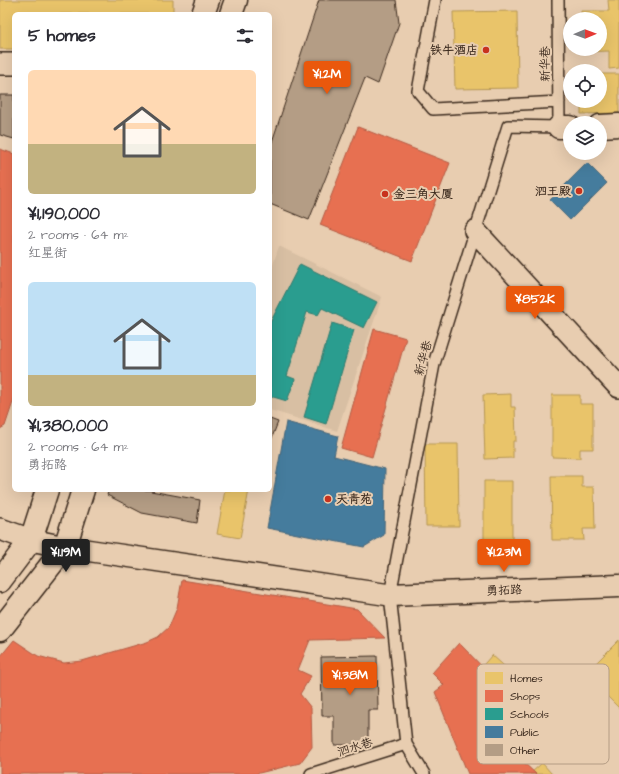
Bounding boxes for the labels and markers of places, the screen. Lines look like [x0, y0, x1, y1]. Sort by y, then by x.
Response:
place label: 铁牛酒店 [430, 42, 478, 59]
marker: 铁牛酒店 [481, 45, 491, 55]
pin: ¥1.2M [299, 61, 355, 95]
place label: 泗王殿 [535, 183, 571, 200]
place label: 金三角大厦 [393, 186, 453, 203]
marker: 泗王殿 [574, 186, 584, 196]
marker: 金三角大厦 [380, 189, 390, 199]
pin: ¥852K [507, 286, 563, 320]
place label: 天青苑 [336, 491, 372, 508]
marker: 天青苑 [323, 494, 333, 504]
pin: ¥1.19M [33, 539, 99, 573]
pin: ¥1.23M [471, 539, 537, 573]
pin: ¥1.38M [317, 662, 383, 696]

